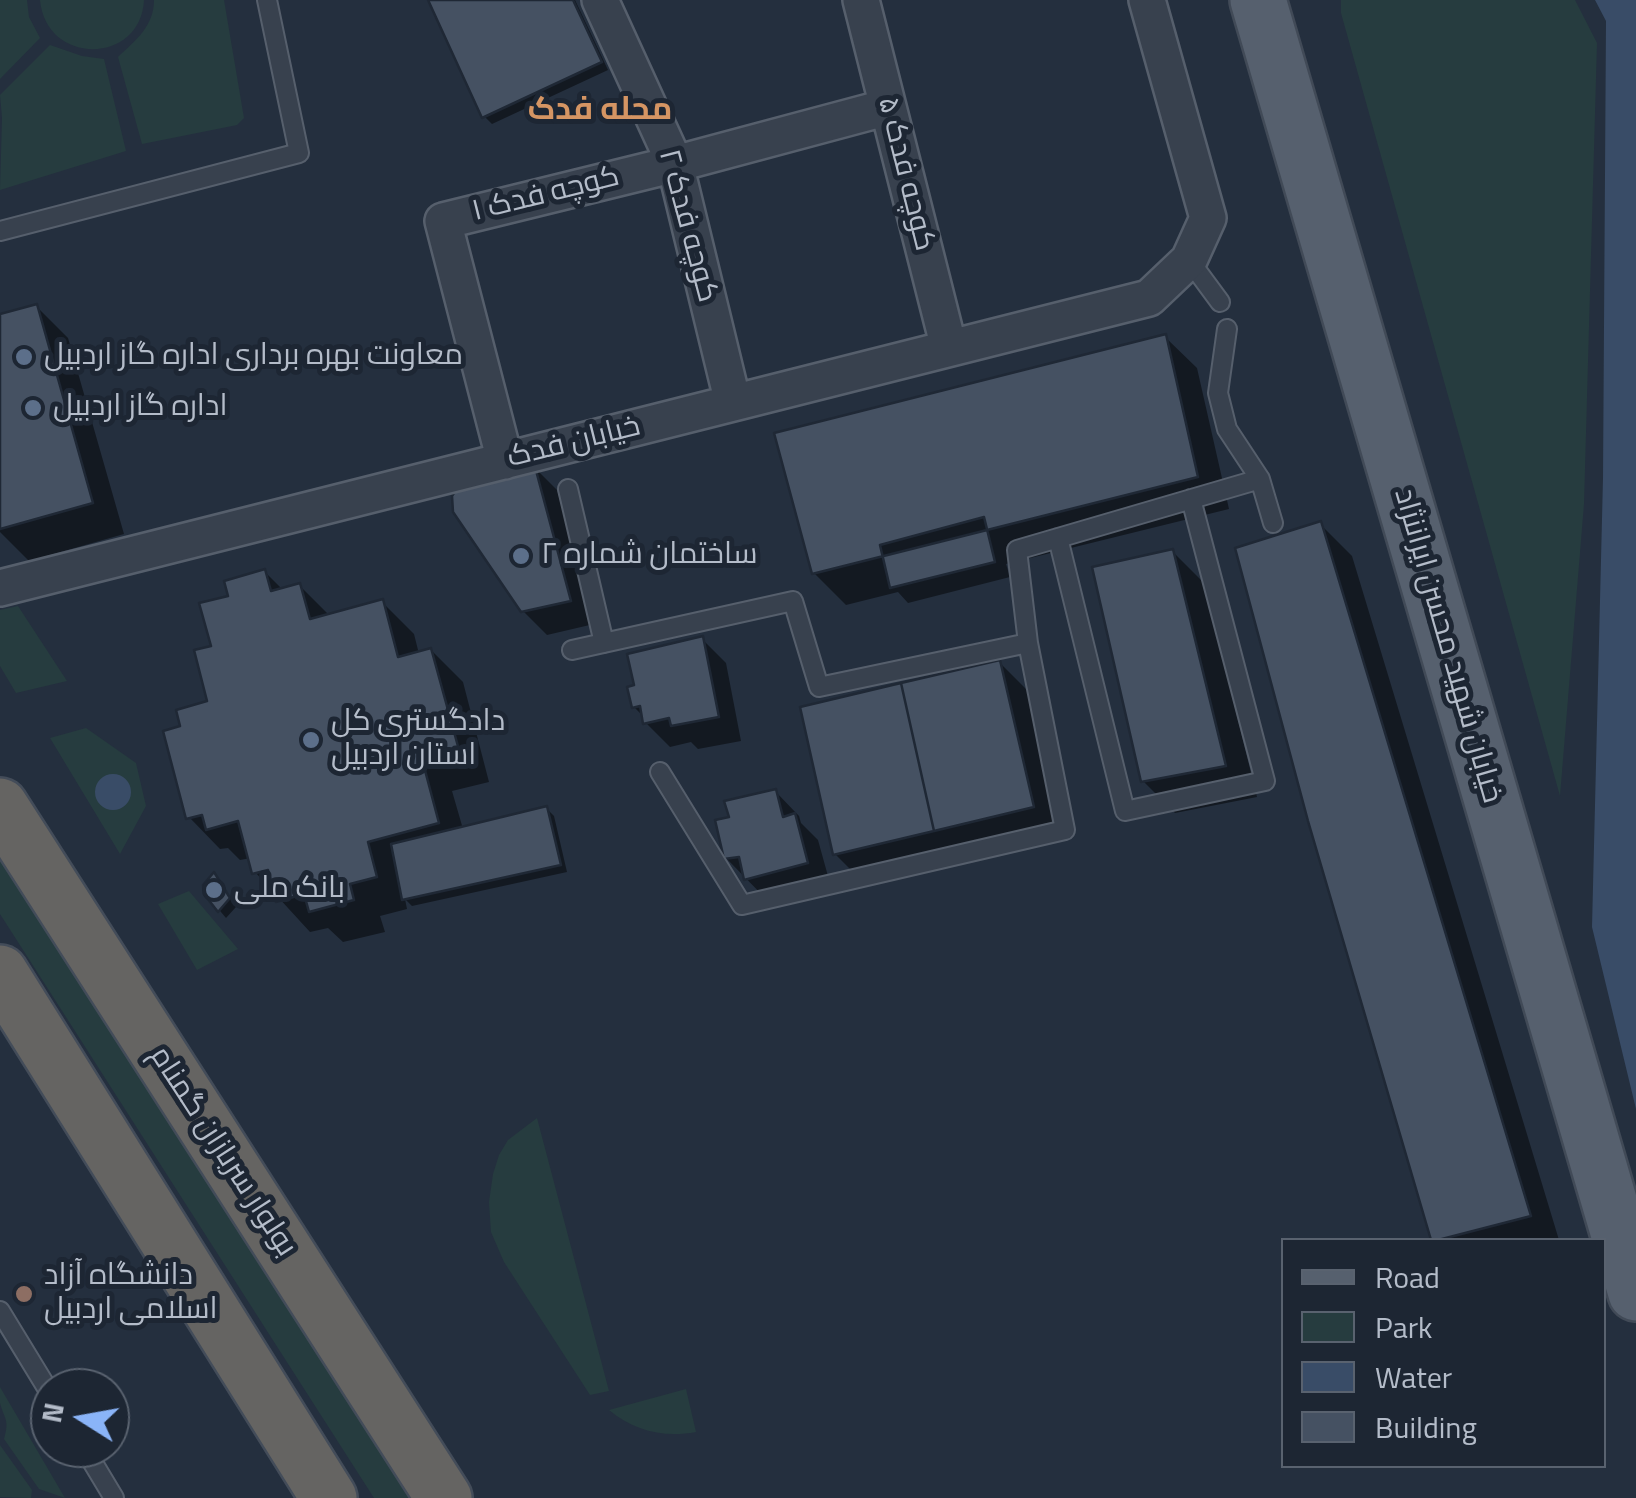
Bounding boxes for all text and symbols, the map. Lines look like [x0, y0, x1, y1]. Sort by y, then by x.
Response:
district label: محله فدک [528, 92, 672, 130]
street label: کوچه فدک ۵ [868, 93, 942, 255]
street label: کوچه فدک ۲ [649, 146, 725, 306]
street label: کوچه فدک ۱ [469, 159, 623, 231]
place label: معاونت بهره برداری اداره گاز اردبیل [44, 339, 463, 375]
marker: معاونت بهره برداری اداره گاز اردبیل [13, 346, 35, 368]
place label: اداره گاز اردبیل [53, 390, 227, 426]
marker: اداره گاز اردبیل [22, 397, 44, 419]
street label: خیابان فدک [504, 409, 644, 477]
street label: خیابان شهید محسن ایراننژاد [1385, 485, 1509, 807]
place label: ساختمان شماره ۲ [541, 538, 758, 574]
marker: ساختمان شماره ۲ [510, 545, 532, 567]
place label: دادگستری کل استان اردبیل [331, 705, 505, 776]
marker: دادگستری کل استان اردبیل [300, 729, 322, 751]
place label: بانک ملی [234, 872, 345, 908]
marker: بانک ملی [203, 879, 225, 901]
street label: بولوار سربازان گمنام [141, 1040, 303, 1264]
legend [1281, 1238, 1606, 1468]
text: Road [1375, 1254, 1440, 1300]
place label: دانشگاه آزاد اسلامی اردبیل [44, 1259, 218, 1330]
marker: دانشگاه آزاد اسلامی اردبیل [13, 1283, 35, 1305]
text: Park [1375, 1304, 1432, 1350]
text: Water [1375, 1354, 1452, 1400]
north arrow [30, 1368, 130, 1468]
text: N [29, 1399, 75, 1426]
text: Building [1375, 1404, 1477, 1450]

